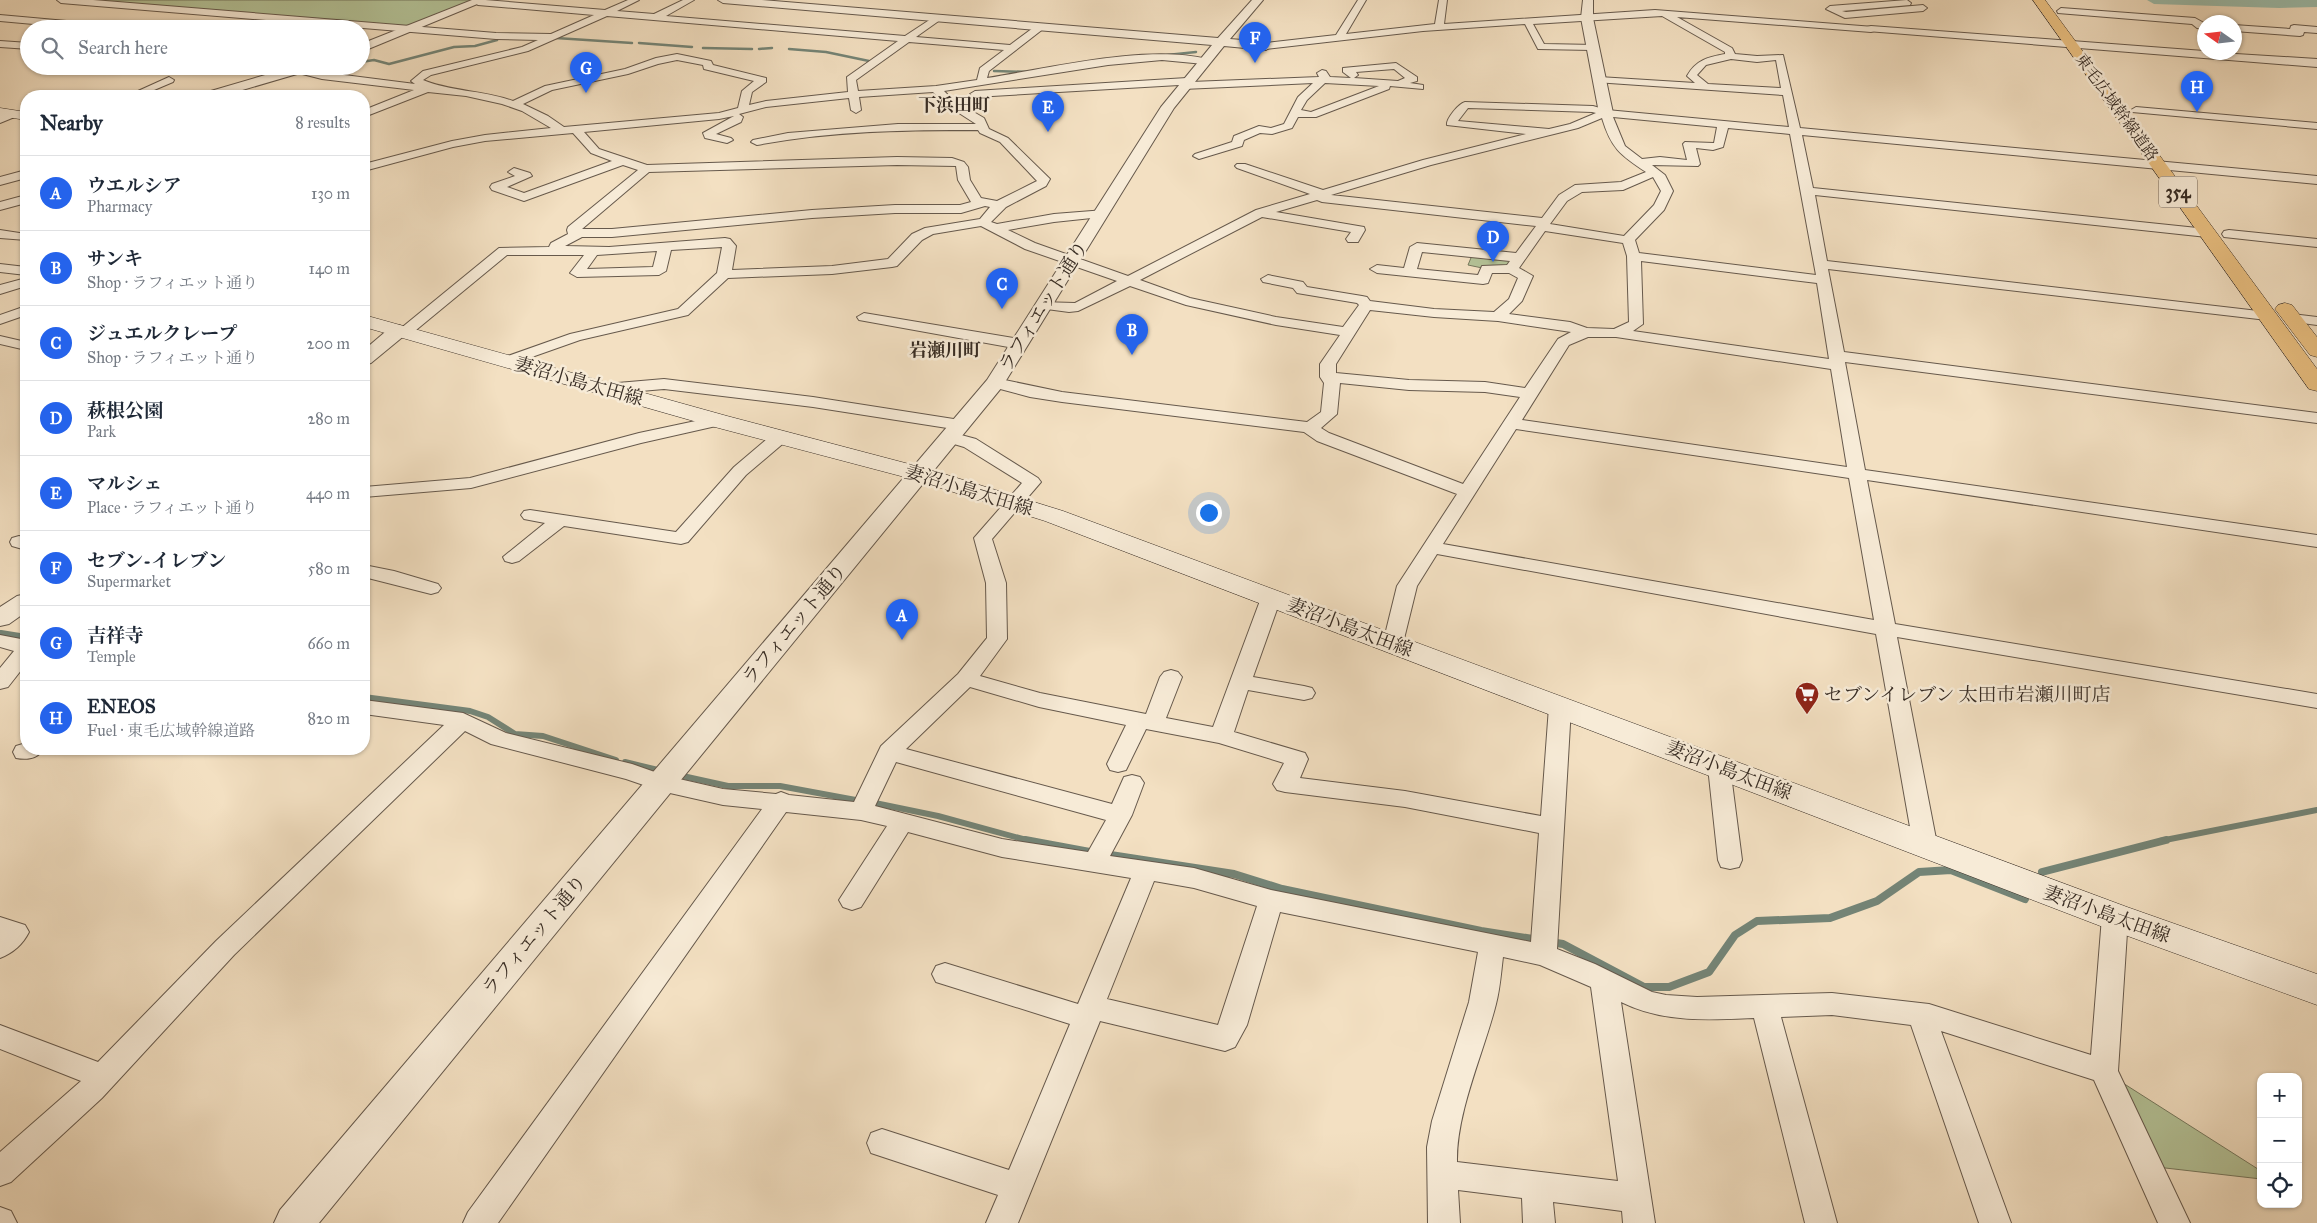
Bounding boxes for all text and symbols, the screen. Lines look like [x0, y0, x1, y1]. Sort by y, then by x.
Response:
north arrow [2197, 15, 2242, 60]
search box [20, 20, 370, 75]
pin: F [1239, 22, 1271, 63]
icon: search [38, 34, 66, 62]
text: Search here [78, 36, 168, 59]
street label: 東毛広域幹線道路 [2072, 50, 2162, 164]
pin: G [570, 52, 602, 93]
pin: H [2181, 71, 2213, 112]
pin: E [1032, 91, 1064, 132]
district label: 下浜田町 [918, 94, 990, 116]
text: Nearby [40, 110, 103, 136]
text: 8 results [295, 113, 350, 132]
text: ウエルシア [87, 174, 182, 197]
road number: 354 [2159, 176, 2197, 208]
text: A [51, 184, 61, 203]
text: 130 m [311, 184, 350, 203]
text: Pharmacy [87, 197, 152, 216]
pin: D [1477, 221, 1509, 262]
street label: ラフィエット通り [993, 236, 1093, 376]
text: サンキ [87, 247, 143, 270]
text: B [51, 259, 61, 278]
text: 140 m [309, 259, 350, 278]
pin: C [986, 268, 1018, 309]
text: Shop · ラフィエット通り [87, 273, 258, 292]
pin: B [1116, 314, 1148, 355]
text: ジュエルクレープ [87, 322, 237, 345]
text: C [51, 334, 61, 353]
text: 200 m [307, 334, 350, 353]
district label: 岩瀬川町 [909, 339, 981, 361]
text: Shop · ラフィエット通り [87, 348, 258, 367]
street label: 妻沼小島太田線 [512, 352, 646, 410]
text: 萩根公園 [87, 399, 163, 422]
text: D [50, 409, 62, 428]
text: 280 m [307, 409, 350, 428]
text: Park [87, 422, 116, 441]
street label: 妻沼小島太田線 [902, 460, 1036, 520]
text: マルシェ [87, 472, 162, 495]
text: E [50, 484, 62, 503]
text: 440 m [306, 484, 350, 503]
text: Place · ラフィエット通り [87, 498, 257, 517]
your location [1196, 500, 1222, 526]
text: セブン-イレブン [87, 549, 226, 572]
text: F [51, 559, 61, 578]
text: 580 m [308, 559, 350, 578]
street label: ラフィエット通り [737, 559, 851, 689]
text: Supermarket [87, 572, 171, 591]
street label: 妻沼小島太田線 [1284, 592, 1416, 662]
pin: A [886, 599, 918, 640]
text: 吉祥寺 [87, 624, 144, 647]
text: G [50, 634, 62, 653]
text: 660 m [307, 634, 350, 653]
text: Temple [87, 647, 136, 666]
supermarket icon: セブンイレブン 太田市岩瀬川町店 [1794, 681, 1820, 715]
place label: セブンイレブン 太田市岩瀬川町店 [1824, 683, 2111, 706]
text: ENEOS [87, 695, 156, 718]
text: H [49, 709, 63, 728]
text: 820 m [307, 709, 350, 728]
text: Fuel · 東毛広域幹線道路 [87, 721, 255, 740]
street label: 妻沼小島太田線 [1663, 735, 1795, 805]
street label: ラフィエット通り [477, 870, 591, 1000]
street label: 妻沼小島太田線 [2041, 880, 2173, 948]
map controls [2257, 1073, 2302, 1208]
button: + [2257, 1073, 2302, 1118]
button: − [2257, 1118, 2302, 1163]
button: locate [2257, 1163, 2302, 1208]

